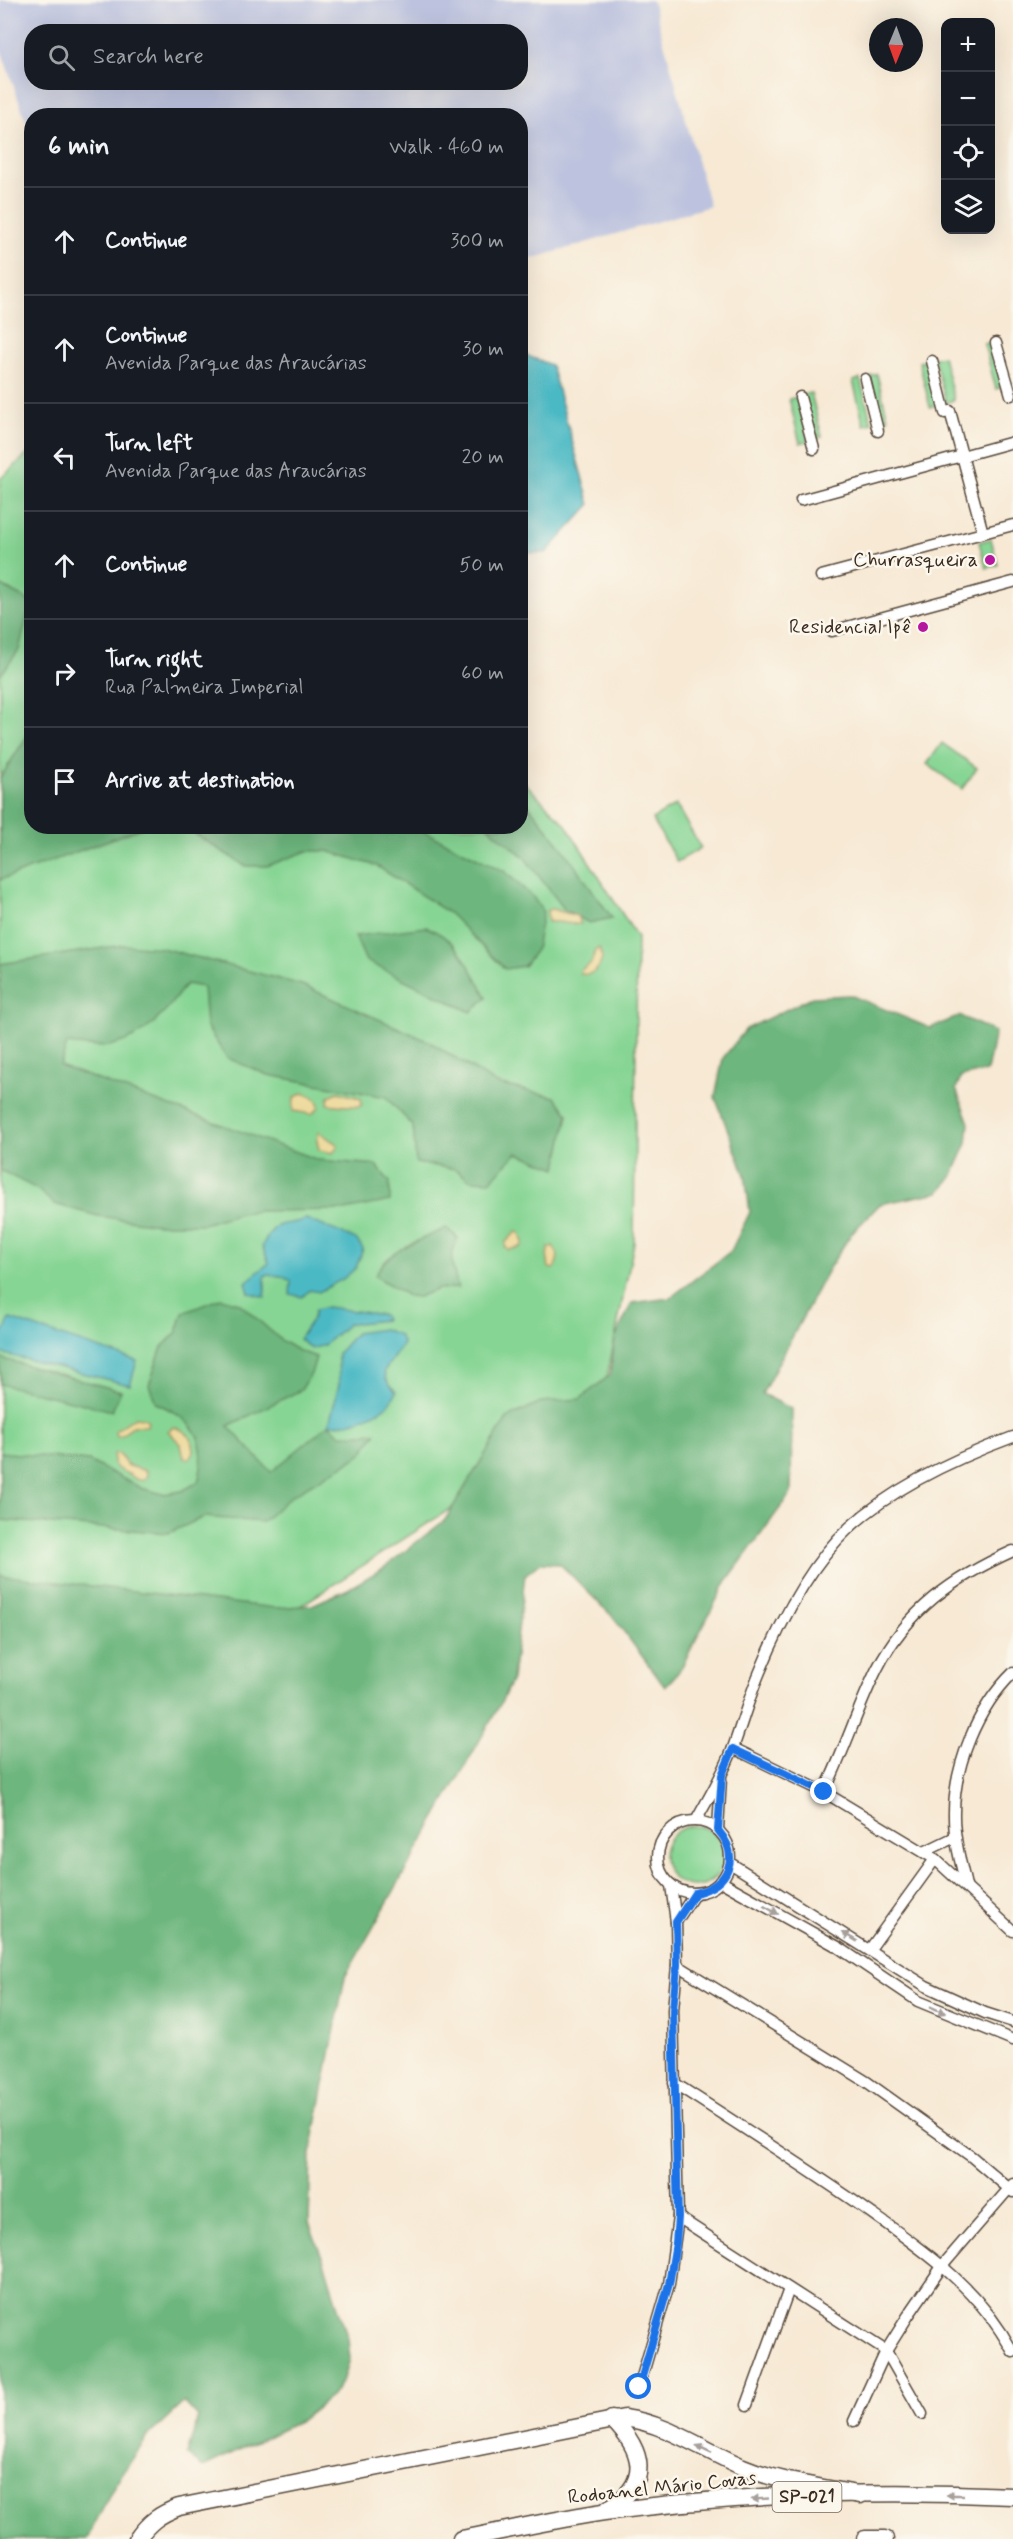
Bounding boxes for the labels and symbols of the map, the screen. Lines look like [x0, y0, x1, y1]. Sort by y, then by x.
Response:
north arrow [869, 18, 923, 72]
place label: Churrasqueira [853, 547, 978, 574]
marker: Churrasqueira [983, 553, 997, 567]
place label: Residencial Ipê [789, 614, 911, 641]
marker: Residencial Ipê [916, 620, 930, 634]
route end [810, 1778, 836, 1804]
one-way arrow [763, 1905, 780, 1915]
one-way arrow [841, 1932, 858, 1942]
one-way arrow [930, 2006, 947, 2015]
route start [625, 2373, 651, 2399]
one-way arrow [695, 2444, 712, 2453]
street label: Rodoanel Mário Covas [566, 2465, 758, 2511]
road number: SP-021 [772, 2482, 842, 2512]
one-way arrow [945, 2490, 964, 2500]
one-way arrow [750, 2494, 769, 2504]

